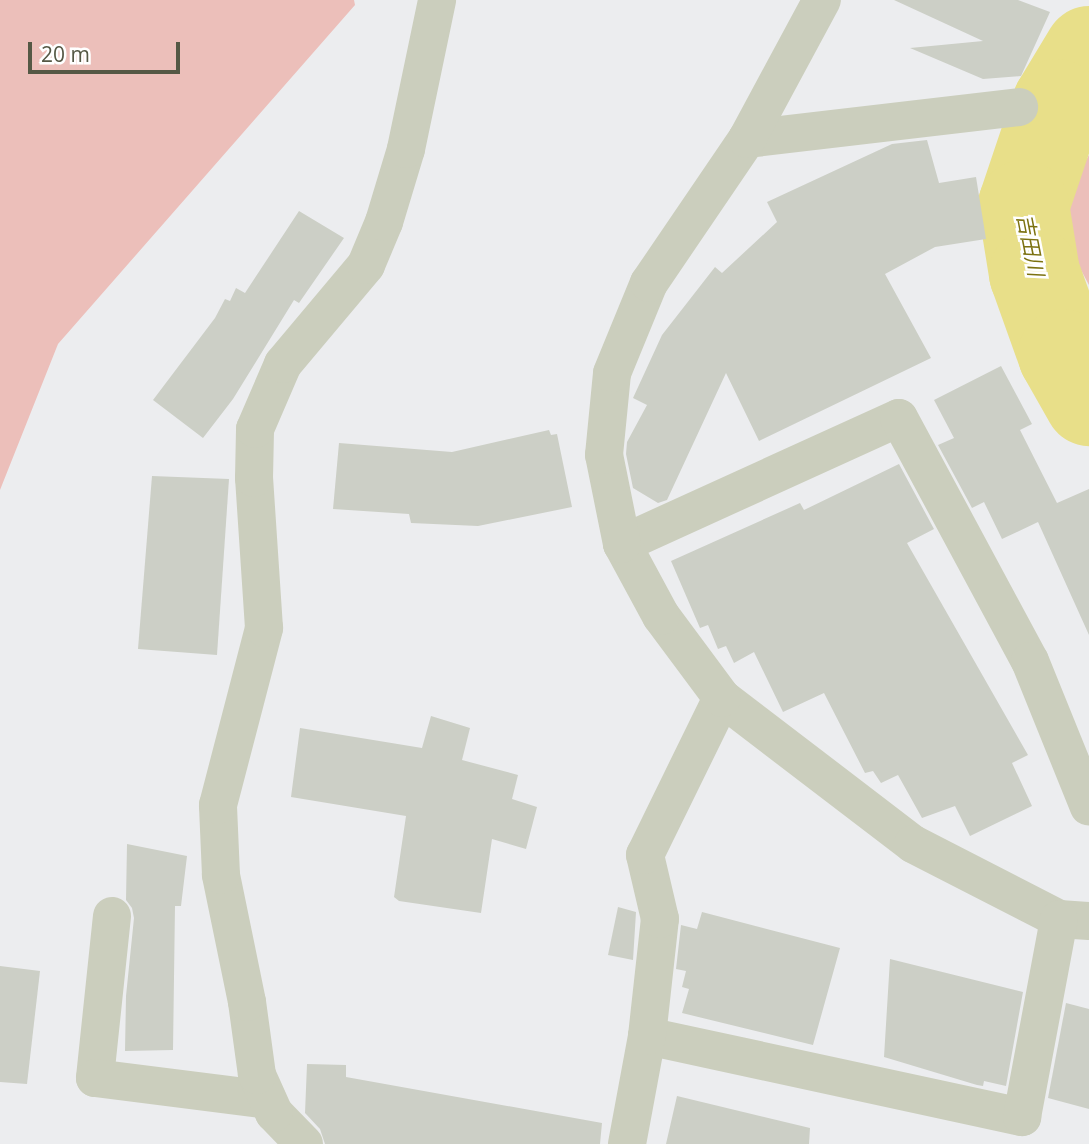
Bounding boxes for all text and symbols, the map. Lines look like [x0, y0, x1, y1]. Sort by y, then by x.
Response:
scale bar [32, 28, 184, 72]
text: 20 m [41, 40, 90, 68]
water label: 吉田川 [1013, 212, 1049, 278]

